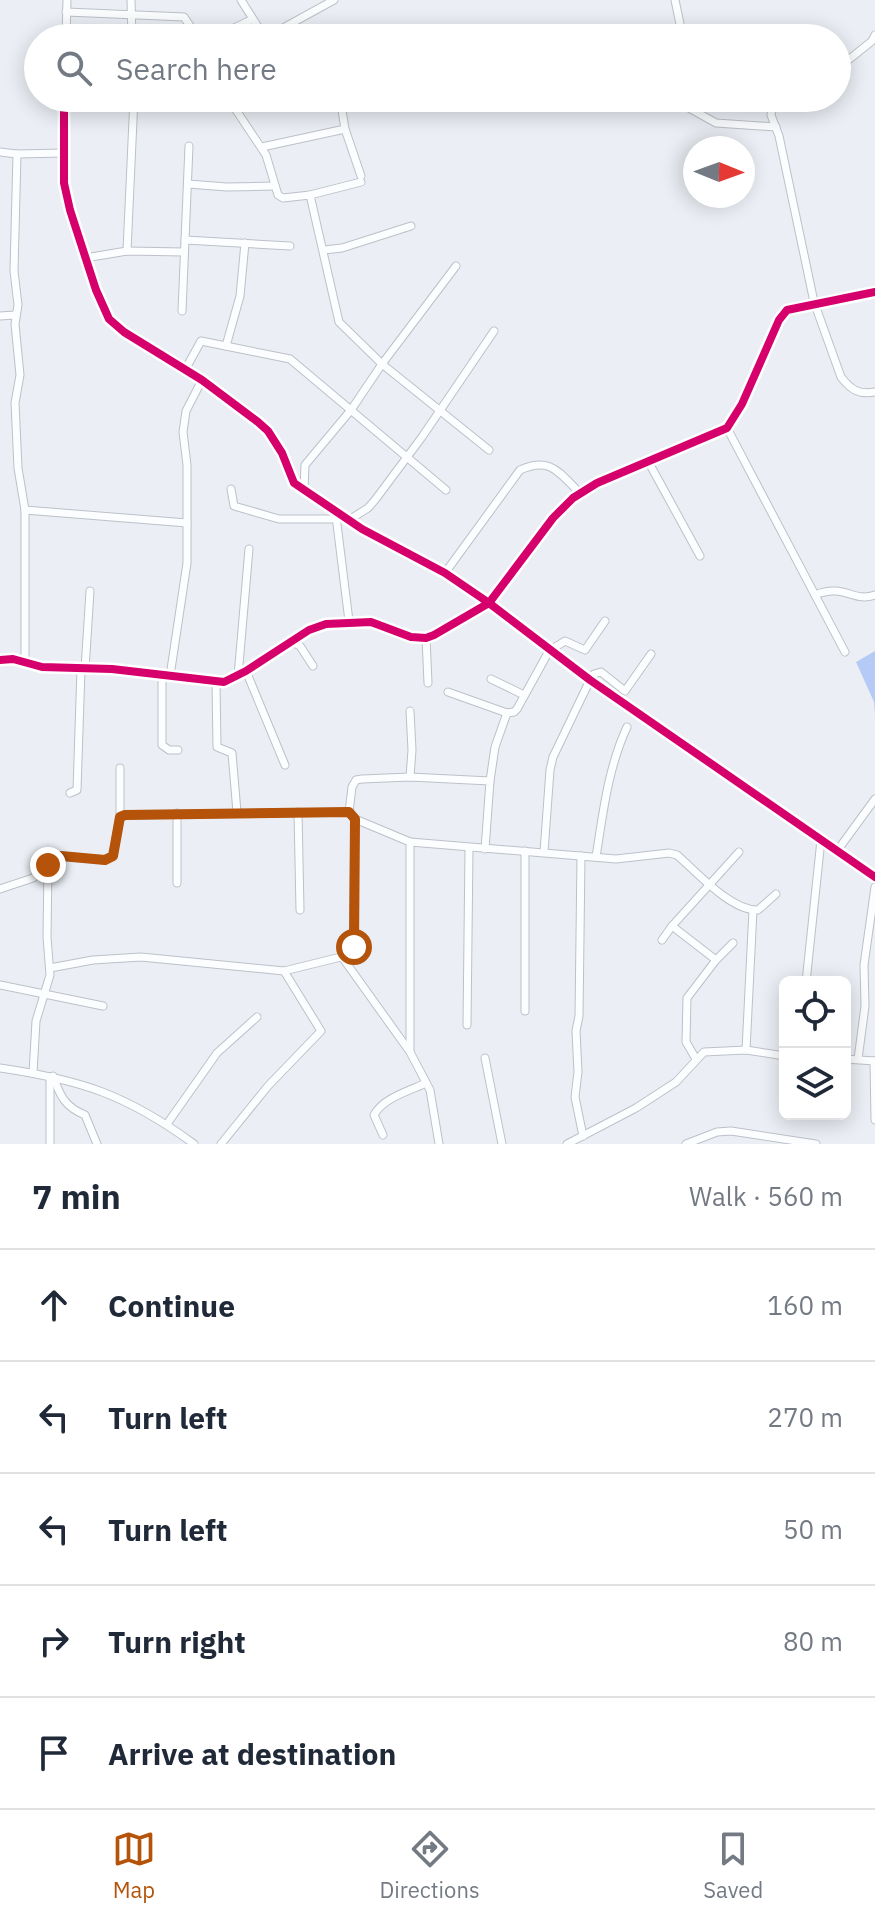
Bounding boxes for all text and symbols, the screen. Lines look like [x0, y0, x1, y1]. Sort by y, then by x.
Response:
search box [24, 24, 851, 112]
icon: search [52, 46, 96, 90]
text: Search here [116, 49, 277, 88]
north arrow [683, 136, 755, 208]
route end [30, 847, 66, 883]
route start [336, 929, 372, 965]
map controls [779, 976, 851, 1120]
button: locate [779, 976, 851, 1048]
button: layers [779, 1048, 851, 1120]
text: 7 min [32, 1174, 121, 1218]
text: Walk · 560 m [689, 1179, 843, 1213]
icon: ahead [32, 1283, 76, 1327]
text: Continue [108, 1286, 235, 1325]
text: 160 m [767, 1288, 843, 1322]
icon: left [32, 1395, 76, 1439]
text: Turn left [108, 1398, 227, 1437]
text: 270 m [767, 1400, 843, 1434]
icon: left [32, 1507, 76, 1551]
text: Turn left [108, 1510, 227, 1549]
text: 50 m [783, 1512, 843, 1546]
icon: right [32, 1619, 76, 1663]
text: Turn right [108, 1622, 246, 1661]
text: 80 m [783, 1624, 843, 1658]
icon: arrive [32, 1731, 76, 1775]
text: Arrive at destination [108, 1734, 396, 1773]
tab: Map [112, 1827, 156, 1904]
tab: Directions [380, 1827, 480, 1904]
tab: Saved [703, 1827, 763, 1904]

